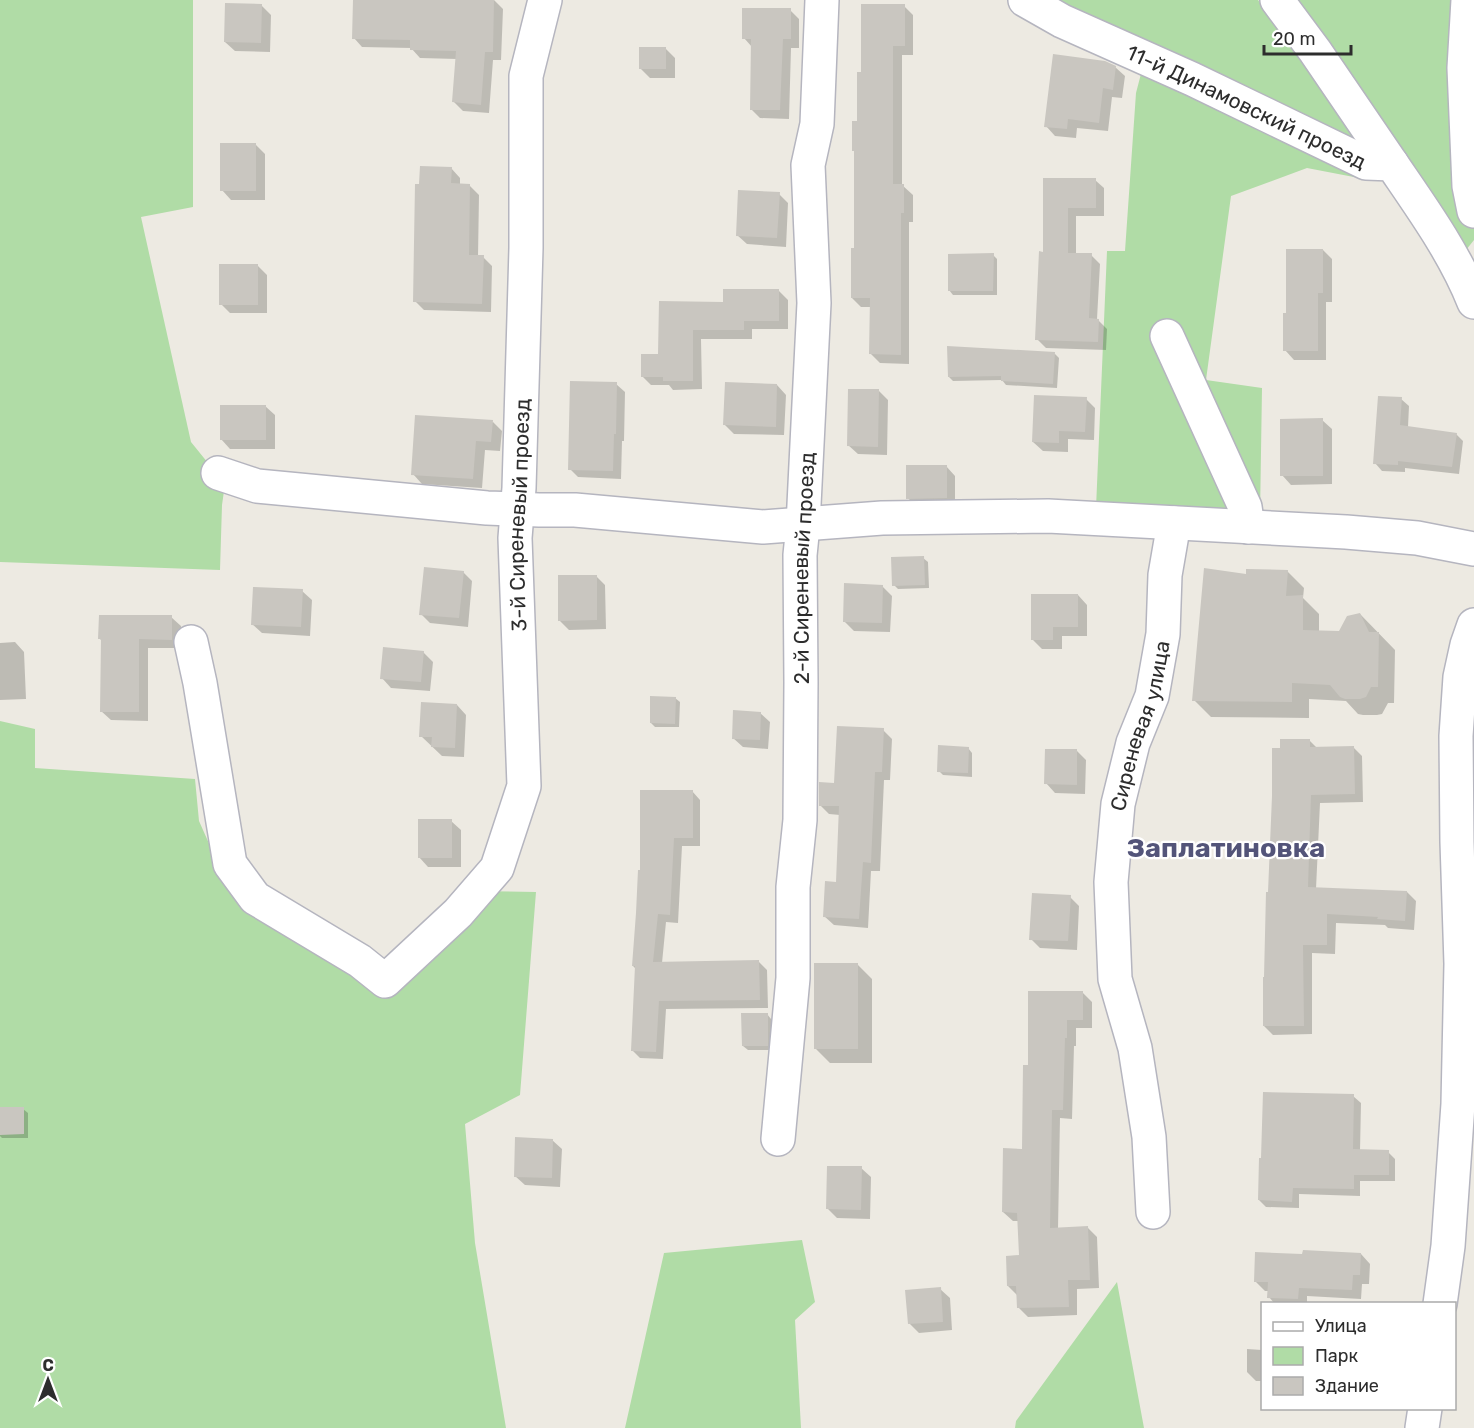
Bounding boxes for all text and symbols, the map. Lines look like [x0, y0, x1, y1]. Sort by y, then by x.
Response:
scale bar [1264, 18, 1351, 56]
text: 20 m [1273, 28, 1315, 50]
street label: 11-й Динамовский проезд [1123, 39, 1370, 174]
street label: 3-й Сиреневый проезд [502, 398, 534, 632]
street label: 2-й Сиреневый проезд [787, 451, 819, 684]
street label: Сиреневая улица [1104, 639, 1174, 813]
district label: Заплатиновка [1127, 832, 1325, 864]
legend [1261, 1302, 1456, 1410]
text: Улица [1315, 1315, 1367, 1337]
text: Парк [1315, 1345, 1359, 1367]
north arrow [18, 1350, 78, 1410]
text: С [42, 1356, 54, 1375]
text: Здание [1315, 1375, 1379, 1397]

